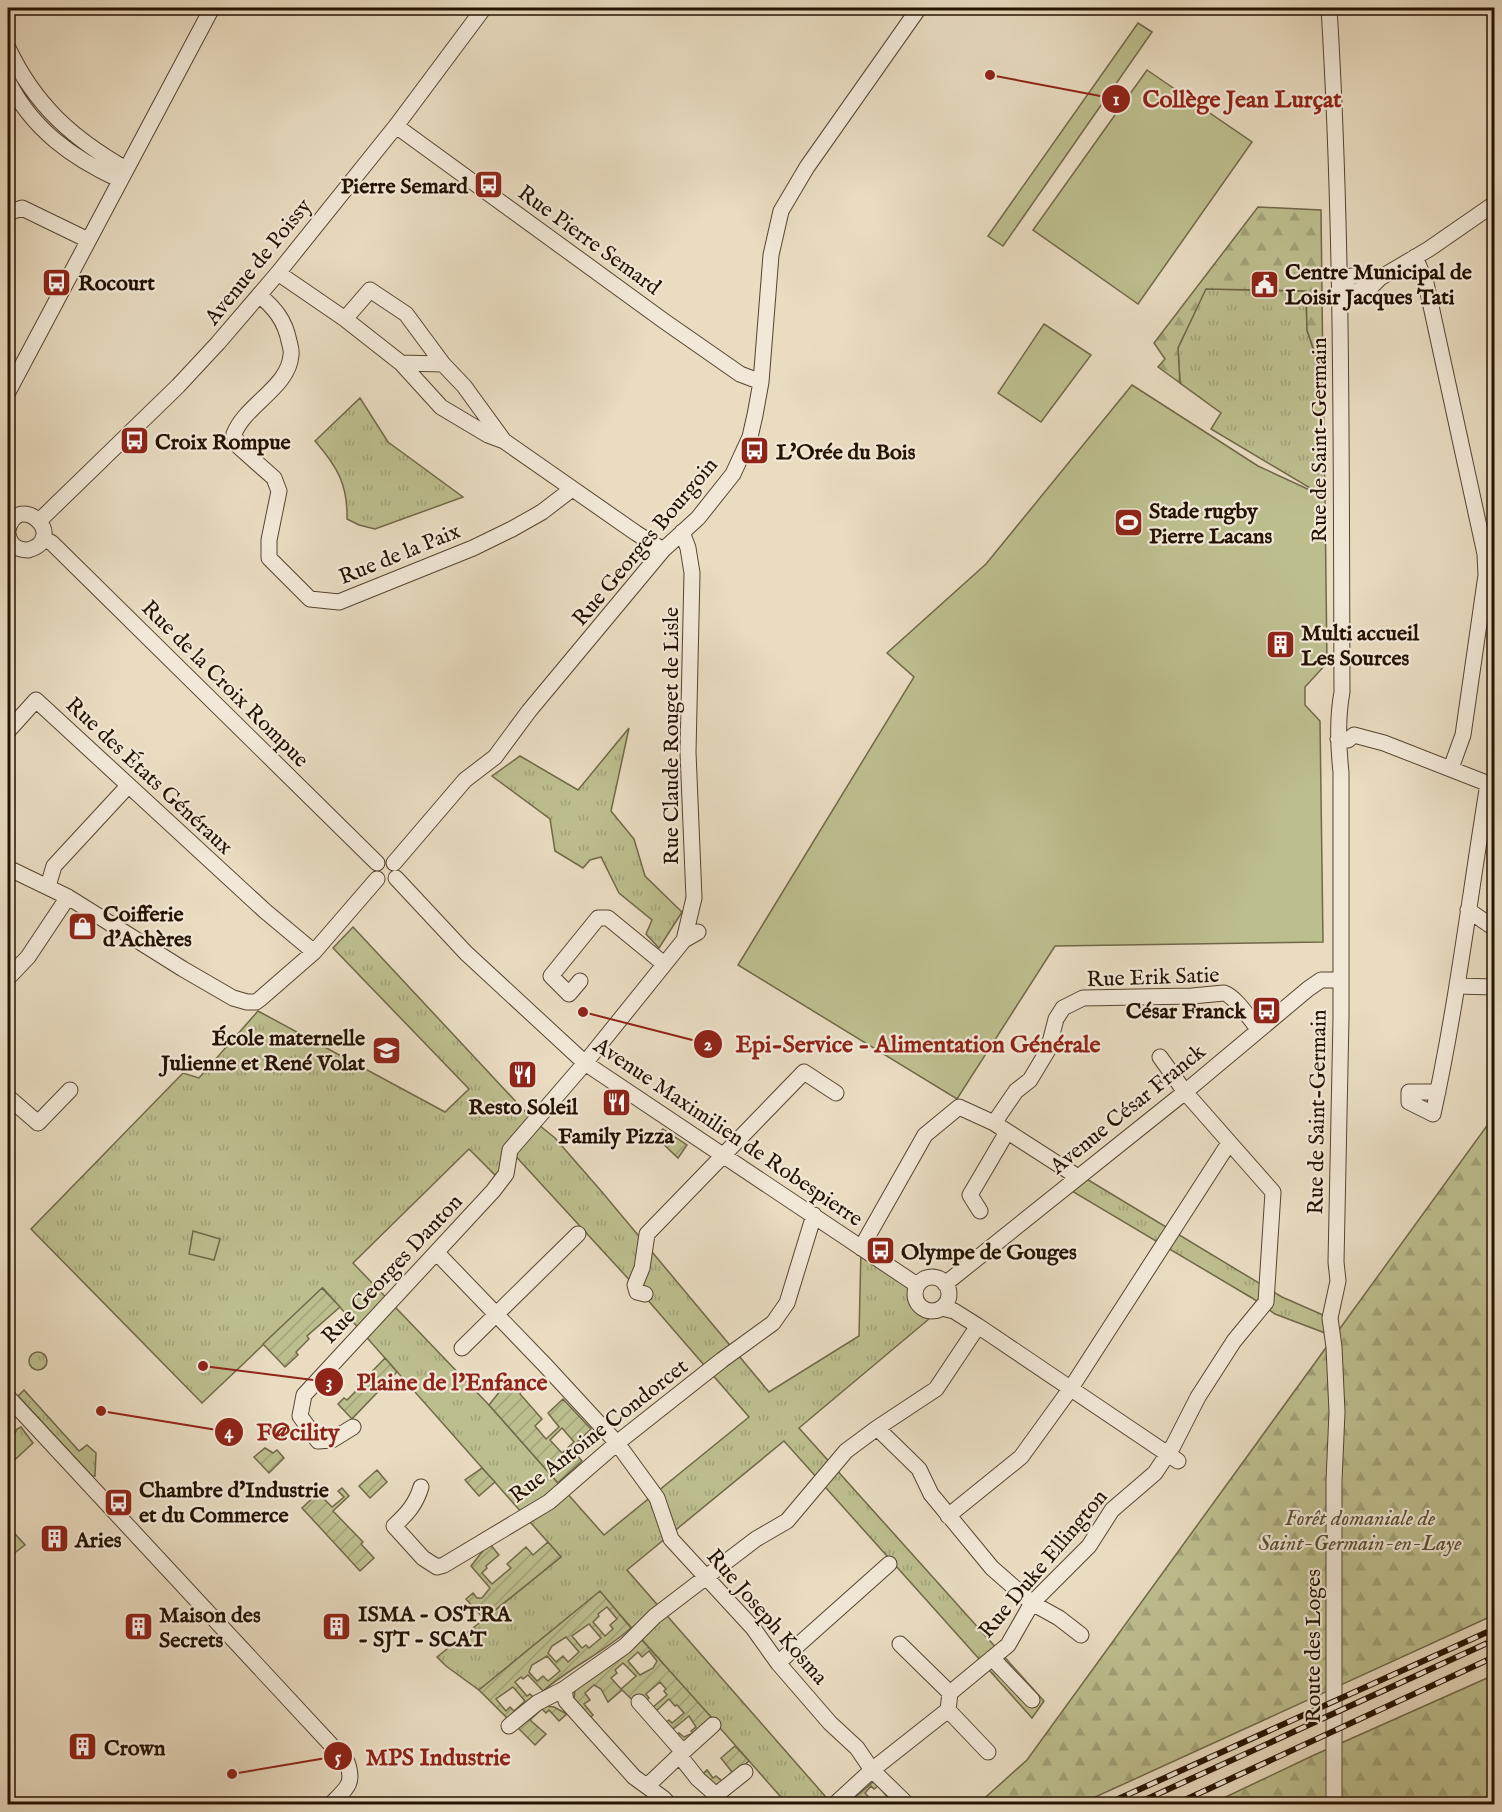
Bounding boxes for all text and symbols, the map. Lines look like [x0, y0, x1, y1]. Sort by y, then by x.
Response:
callout: Collège Jean Lurçat [1101, 78, 1354, 120]
text: Collège Jean Lurçat [1142, 85, 1342, 116]
text: 1 [1113, 89, 1120, 112]
bus stop icon: Pierre Semard [473, 169, 505, 201]
place label: Pierre Semard [341, 173, 469, 201]
street label: Rue Pierre Semard [512, 179, 666, 302]
street label: Avenue de Poissy [198, 193, 318, 332]
place label: Centre Municipal de Loisir Jacques Tati [1285, 259, 1472, 312]
bus stop icon: Rocourt [41, 266, 73, 298]
public building icon: Centre Municipal de Loisir Jacques Tati [1248, 268, 1280, 300]
place label: Rocourt [78, 270, 155, 298]
street label: Rue de Saint-Germain [1306, 337, 1334, 543]
bus stop icon: Croix Rompue [118, 425, 150, 457]
place label: Croix Rompue [155, 429, 291, 457]
bus stop icon: L'Orée du Bois [739, 435, 771, 467]
place label: L'Orée du Bois [776, 439, 916, 467]
street label: Rue Georges Bourgoin [567, 452, 725, 632]
place label: Stade rugby Pierre Lacans [1149, 498, 1272, 551]
sports icon: Stade rugby Pierre Lacans [1112, 507, 1144, 539]
street label: Rue de la Paix [335, 518, 465, 592]
street label: Rue de la Croix Rompue [135, 595, 314, 774]
street label: Rue Claude Rouget de Lisle [658, 607, 686, 865]
place label: Multi accueil Les Sources [1301, 620, 1420, 673]
building icon: Multi accueil Les Sources [1264, 629, 1296, 661]
street label: Rue des États Généraux [59, 692, 238, 862]
place label: Coifferie d'Achères [103, 901, 192, 954]
shop icon: Coifferie d'Achères [66, 910, 98, 942]
street label: Rue Erik Satie [1086, 962, 1220, 994]
bus stop icon: César Franck [1251, 994, 1283, 1026]
place label: César Franck [1126, 998, 1247, 1026]
street label: Rue de Saint-Germain [1302, 1009, 1334, 1215]
callout: Epi-Service - Alimentation Générale [693, 1023, 1112, 1065]
place label: École maternelle Julienne et René Volat [158, 1025, 365, 1078]
text: Epi-Service - Alimentation Générale [735, 1030, 1101, 1061]
street label: Avenue Maximilien de Robespierre [587, 1031, 868, 1233]
school or university icon: École maternelle Julienne et René Volat [370, 1034, 402, 1066]
text: 2 [704, 1034, 713, 1057]
street label: Avenue César Franck [1044, 1038, 1212, 1182]
restaurant icon: Resto Soleil [507, 1058, 539, 1090]
restaurant icon: Family Pizza [600, 1087, 632, 1119]
place label: Resto Soleil [468, 1094, 579, 1122]
place label: Family Pizza [558, 1123, 674, 1151]
street label: Rue Georges Danton [316, 1188, 469, 1350]
bus stop icon: Olympe de Gouges [864, 1235, 896, 1267]
place label: Olympe de Gouges [901, 1239, 1077, 1267]
street label: Rue Antoine Condorcet [504, 1353, 695, 1510]
callout: Plaine de l'Enfance [314, 1361, 559, 1403]
text: Plaine de l'Enfance [356, 1368, 548, 1399]
text: 3 [326, 1372, 332, 1395]
callout: F@cility [214, 1411, 351, 1453]
text: F@cility [257, 1418, 341, 1449]
text: 4 [225, 1422, 235, 1445]
place label: Chambre d'Industrie et du Commerce [139, 1477, 329, 1530]
street label: Rue Duke Ellington [973, 1484, 1114, 1645]
bus stop icon: Chambre d'Industrie et du Commerce [102, 1486, 134, 1518]
park label: Forêt domaniale de Saint-Germain-en-Laye [1259, 1505, 1462, 1558]
building icon: Aries [38, 1523, 70, 1555]
place label: Aries [74, 1527, 122, 1555]
street label: Rue Joseph Kosma [700, 1543, 834, 1691]
street label: Route des Loges [1300, 1569, 1328, 1723]
place label: ISMA - OSTRA - SJT - SCAT [358, 1601, 512, 1654]
place label: Maison des Secrets [159, 1602, 261, 1655]
building icon: ISMA - OSTRA - SJT - SCAT [321, 1610, 353, 1642]
building icon: Maison des Secrets [122, 1611, 154, 1643]
building icon: Crown [67, 1731, 99, 1763]
place label: Crown [104, 1735, 166, 1763]
callout: MPS Industrie [323, 1735, 522, 1777]
text: MPS Industrie [365, 1743, 511, 1774]
text: 5 [335, 1747, 342, 1770]

